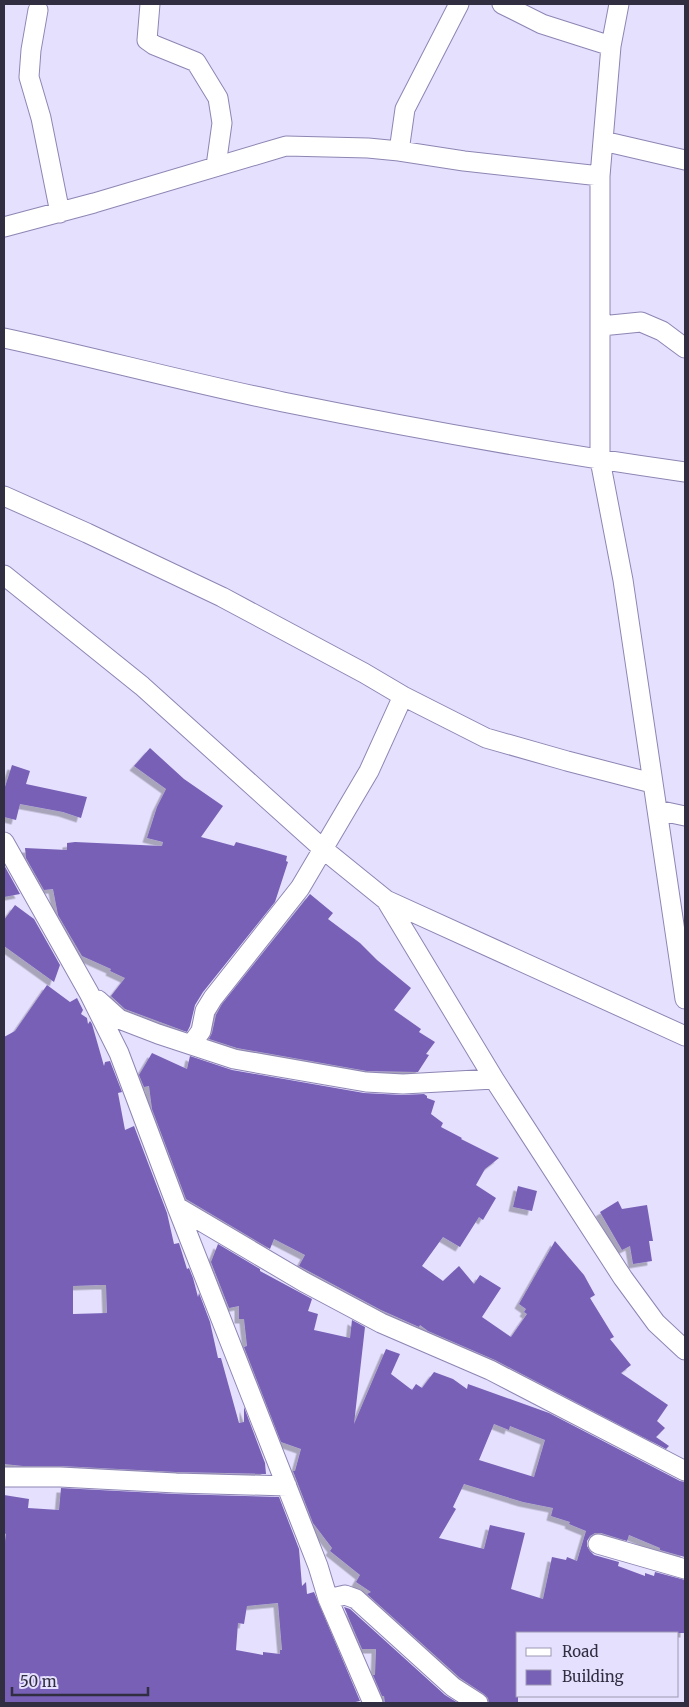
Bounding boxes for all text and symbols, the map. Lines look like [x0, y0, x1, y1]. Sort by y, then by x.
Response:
legend [516, 1632, 679, 1697]
text: Road [562, 1642, 598, 1661]
scale bar [12, 1664, 149, 1696]
text: Building [562, 1667, 624, 1686]
text: 50 m [20, 1672, 57, 1691]

